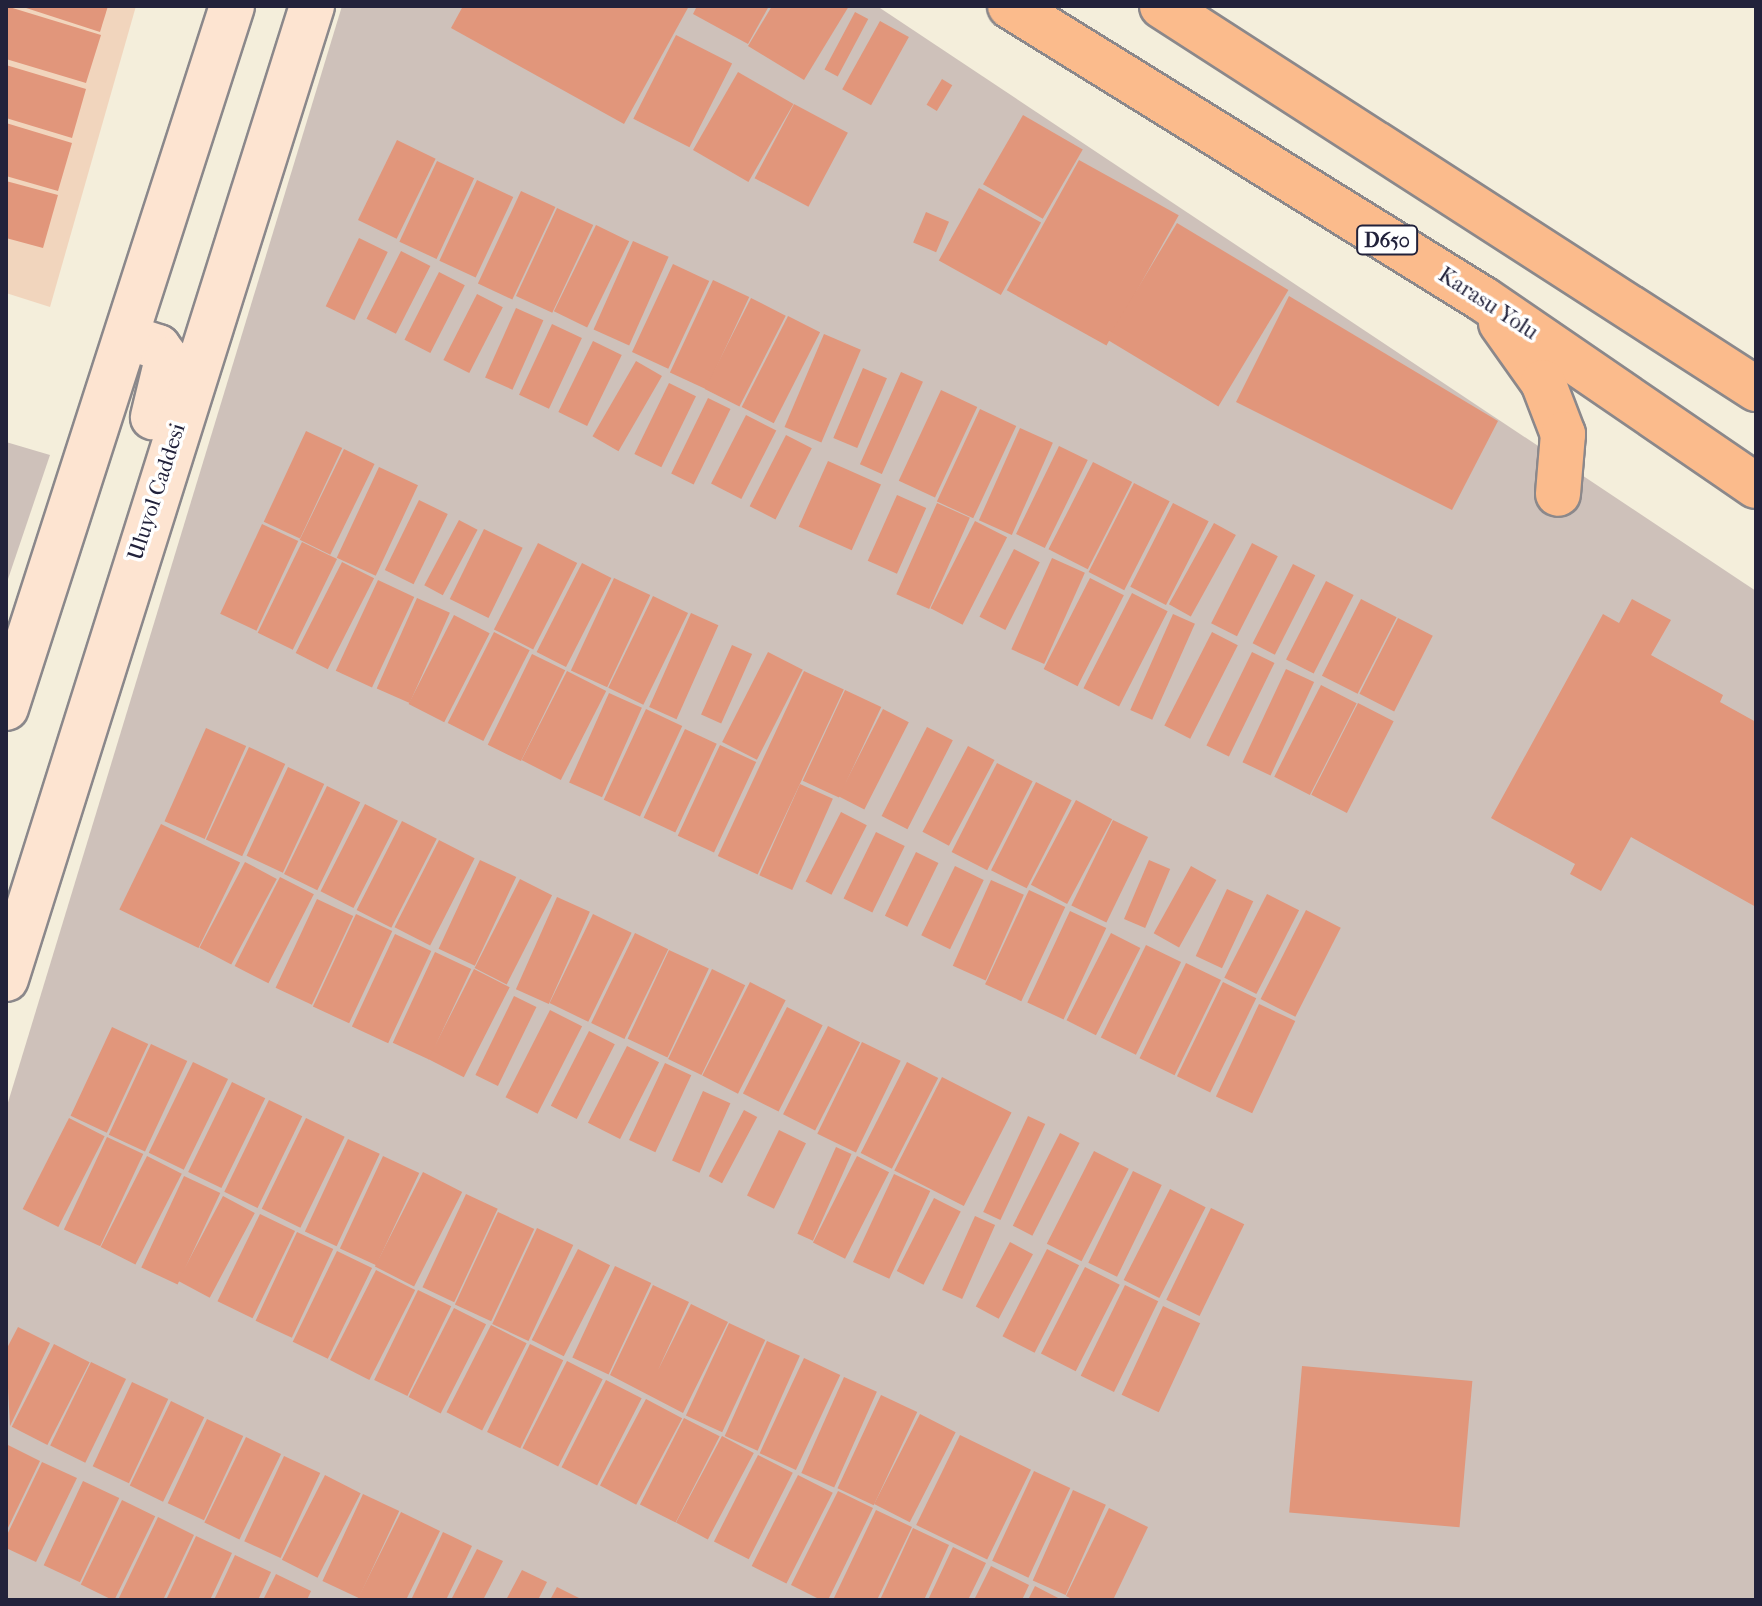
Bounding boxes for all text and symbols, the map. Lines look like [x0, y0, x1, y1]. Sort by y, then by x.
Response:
road number: D650 [1355, 224, 1419, 256]
street label: Karasu Yolu [1433, 262, 1543, 346]
street label: Uluyol Caddesi [122, 420, 192, 564]

